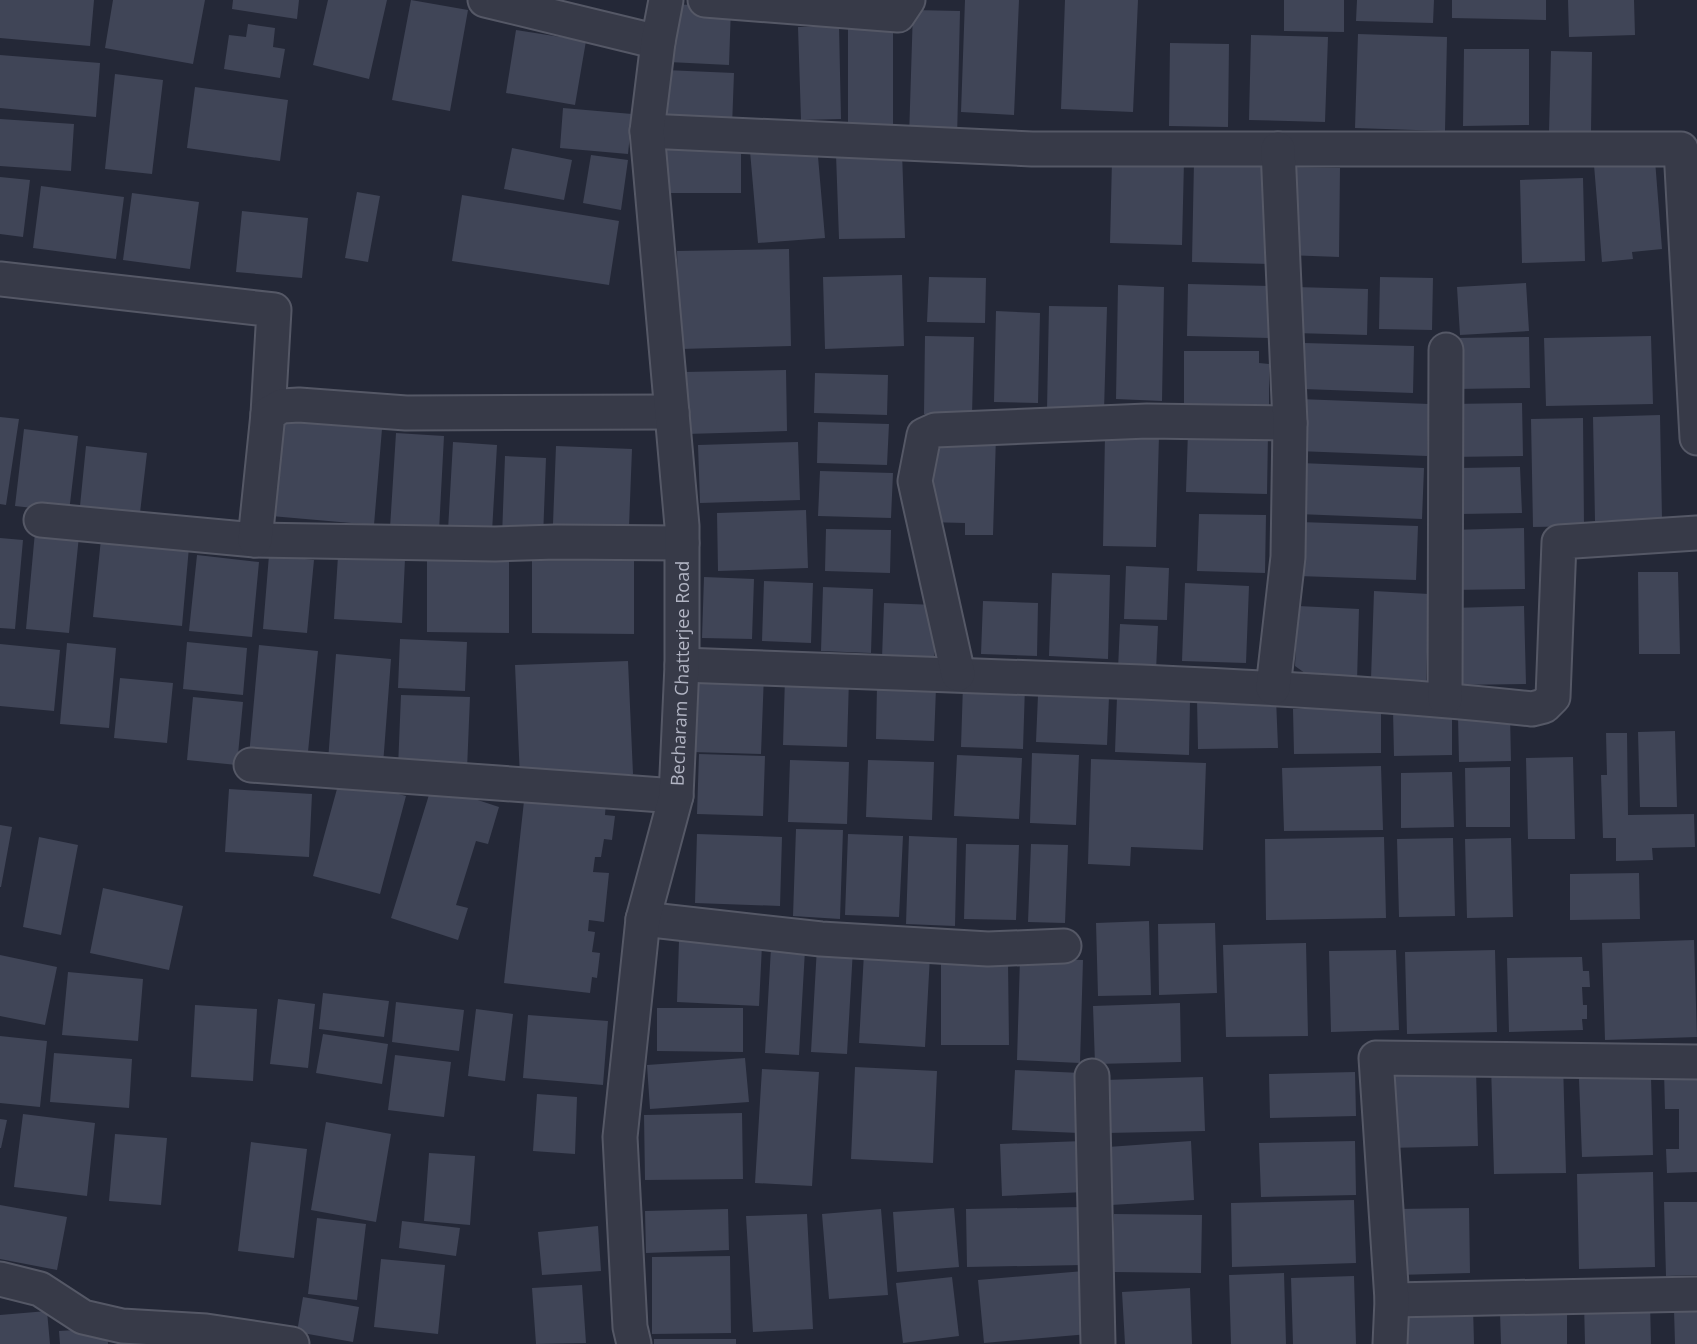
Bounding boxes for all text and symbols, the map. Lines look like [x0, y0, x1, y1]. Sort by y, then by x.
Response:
street label: Becharam Chatterjee Road [664, 561, 694, 787]

